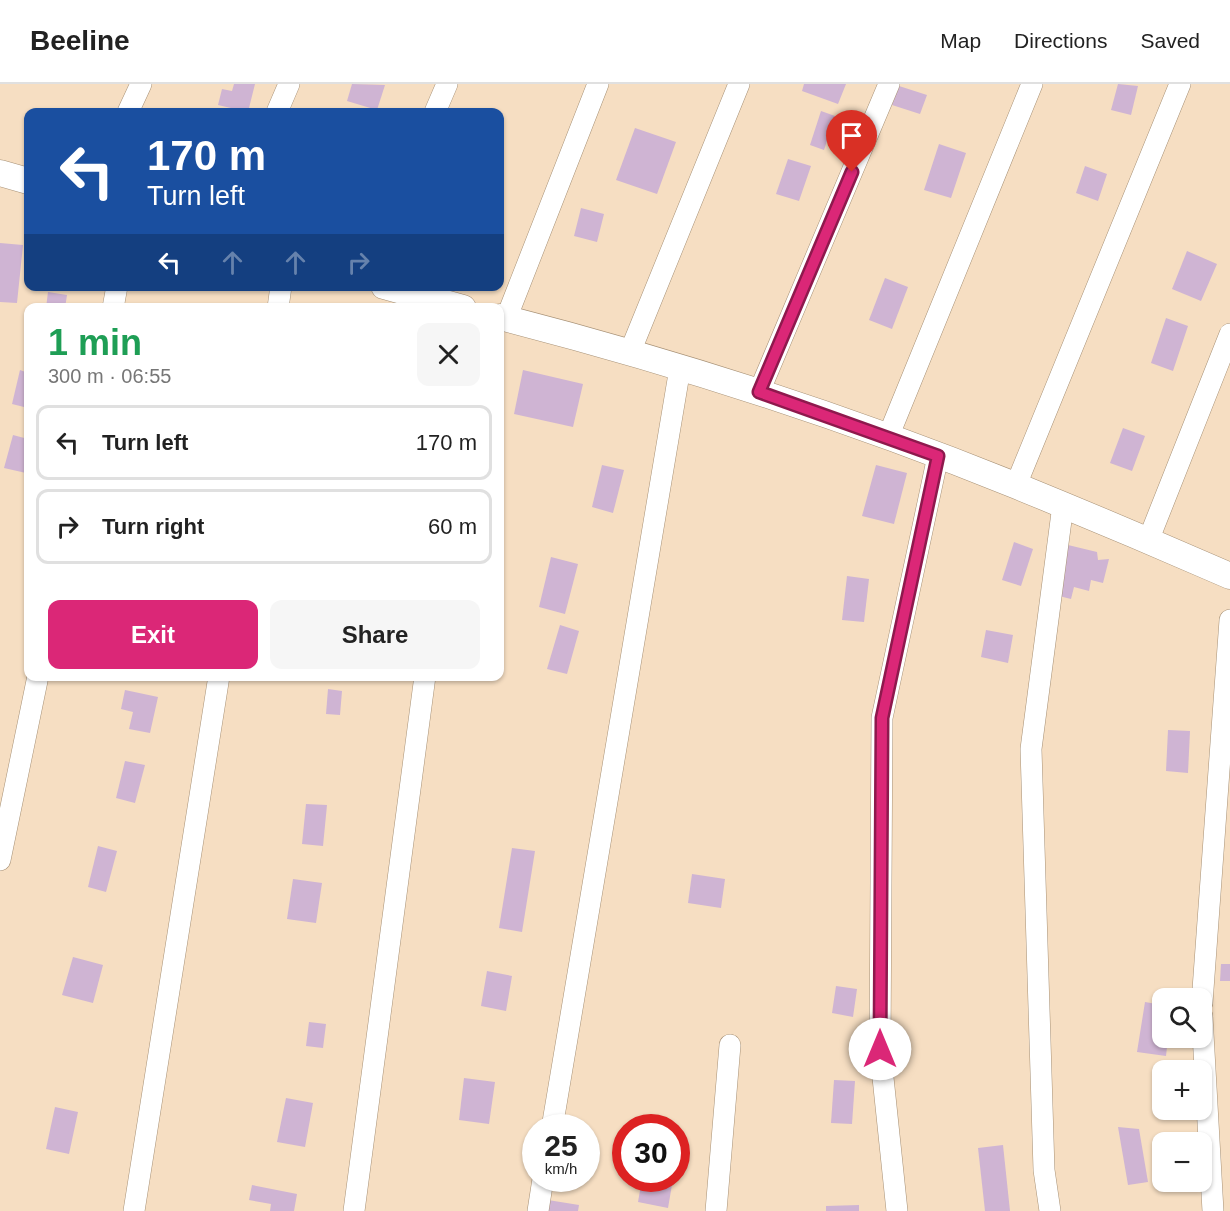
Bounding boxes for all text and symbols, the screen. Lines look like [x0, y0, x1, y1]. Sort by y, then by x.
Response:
text: Beeline [30, 25, 130, 56]
text: Map [940, 29, 981, 52]
text: Directions [1014, 29, 1107, 52]
text: Saved [1140, 29, 1200, 52]
pin [826, 110, 877, 172]
icon: arrive [835, 119, 868, 152]
icon: left [48, 132, 126, 210]
text: 170 m [147, 132, 266, 179]
text: Turn left [147, 181, 245, 211]
icon: left [153, 246, 186, 279]
icon: ahead [216, 246, 249, 279]
icon: ahead [279, 246, 312, 279]
icon: right [342, 246, 375, 279]
text: 1 min [48, 322, 142, 363]
button: close [417, 323, 480, 386]
text: 300 m · 06:55 [48, 365, 171, 387]
icon: left [51, 426, 84, 459]
text: Turn left [102, 430, 188, 455]
text: 170 m [416, 430, 477, 455]
icon: right [51, 510, 84, 543]
text: Turn right [102, 514, 204, 539]
text: 60 m [428, 514, 477, 539]
button: Exit [48, 600, 258, 669]
button: Share [270, 600, 480, 669]
map controls [1152, 988, 1212, 1192]
button: search [1152, 988, 1212, 1048]
position arrow [848, 1017, 912, 1081]
button: + [1152, 1060, 1212, 1120]
speed limit sign: 30 [612, 1114, 690, 1192]
text: 25 [544, 1129, 578, 1162]
button: − [1152, 1132, 1212, 1192]
text: km/h [545, 1160, 577, 1177]

